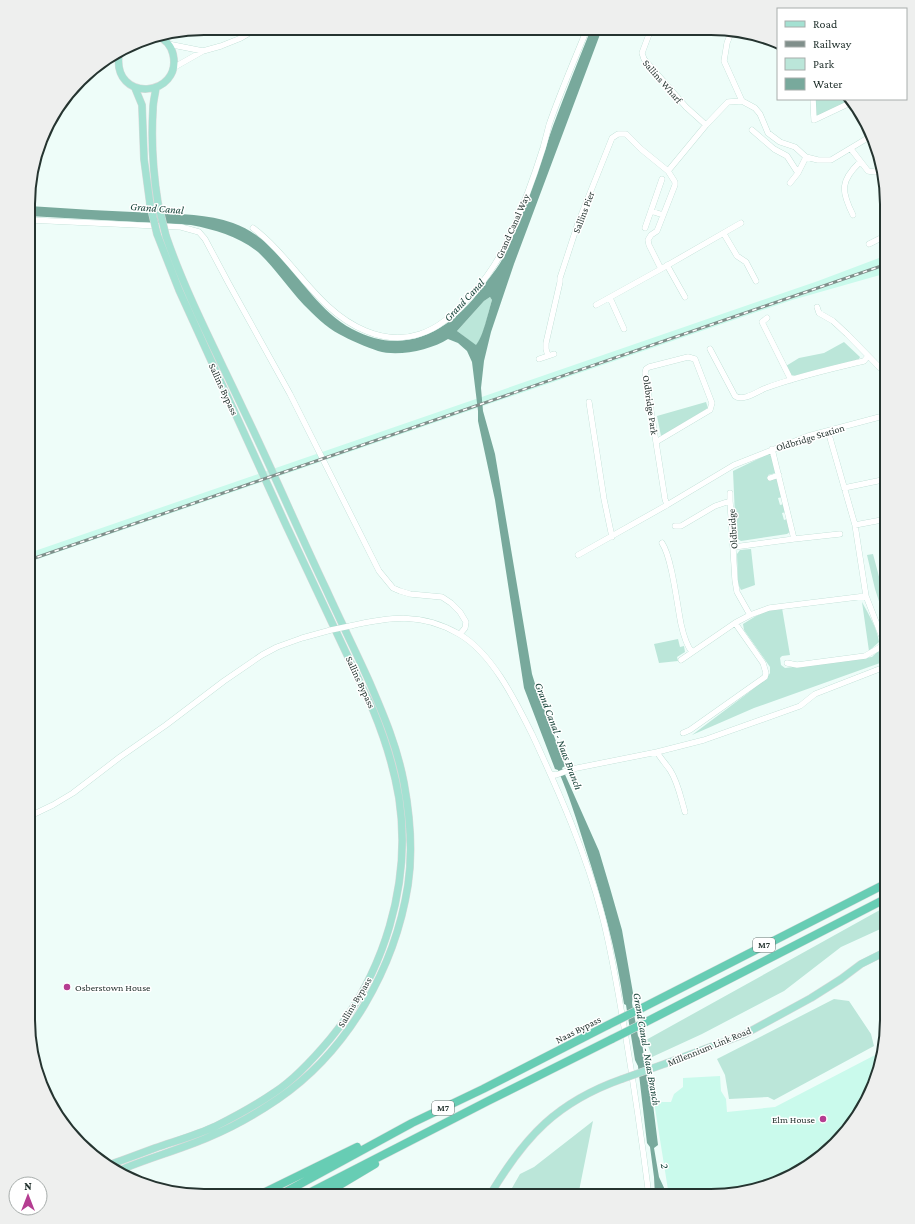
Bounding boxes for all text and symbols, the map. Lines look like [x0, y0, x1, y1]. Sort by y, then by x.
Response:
legend [777, 8, 907, 100]
text: Road [813, 17, 838, 31]
text: Railway [813, 37, 852, 51]
street label: Sallins Wharf [641, 57, 685, 106]
text: Park [813, 57, 835, 71]
text: Water [813, 77, 843, 91]
street label: Sallins Pier [570, 189, 597, 235]
street label: Grand Canal Way [493, 192, 532, 260]
water label: Grand Canal [130, 200, 184, 216]
water label: Grand Canal [441, 276, 487, 324]
street label: Sallins Bypass [207, 361, 240, 417]
street label: Oldbridge Park [641, 375, 660, 436]
street label: Oldbridge Station [775, 422, 846, 453]
street label: Oldbridge [726, 508, 739, 549]
street label: Sallins Bypass [344, 654, 377, 710]
water label: Grand Canal - Naas Branch [533, 681, 585, 791]
road number: M7 [753, 938, 775, 952]
street label: Sallins Bypass [335, 975, 374, 1029]
marker: Osberstown House [62, 982, 72, 992]
place label: Osberstown House [75, 982, 151, 993]
water label: Grand Canal - Naas Branch [631, 992, 663, 1106]
street label: Naas Bypass [554, 1013, 603, 1046]
street label: Millennium Link Road [666, 1024, 753, 1068]
road number: M7 [432, 1101, 454, 1115]
place label: Elm House [772, 1114, 816, 1125]
marker: Elm House [818, 1114, 828, 1124]
water label: 2 [659, 1162, 671, 1170]
north arrow [8, 1176, 48, 1216]
text: N [24, 1180, 32, 1192]

